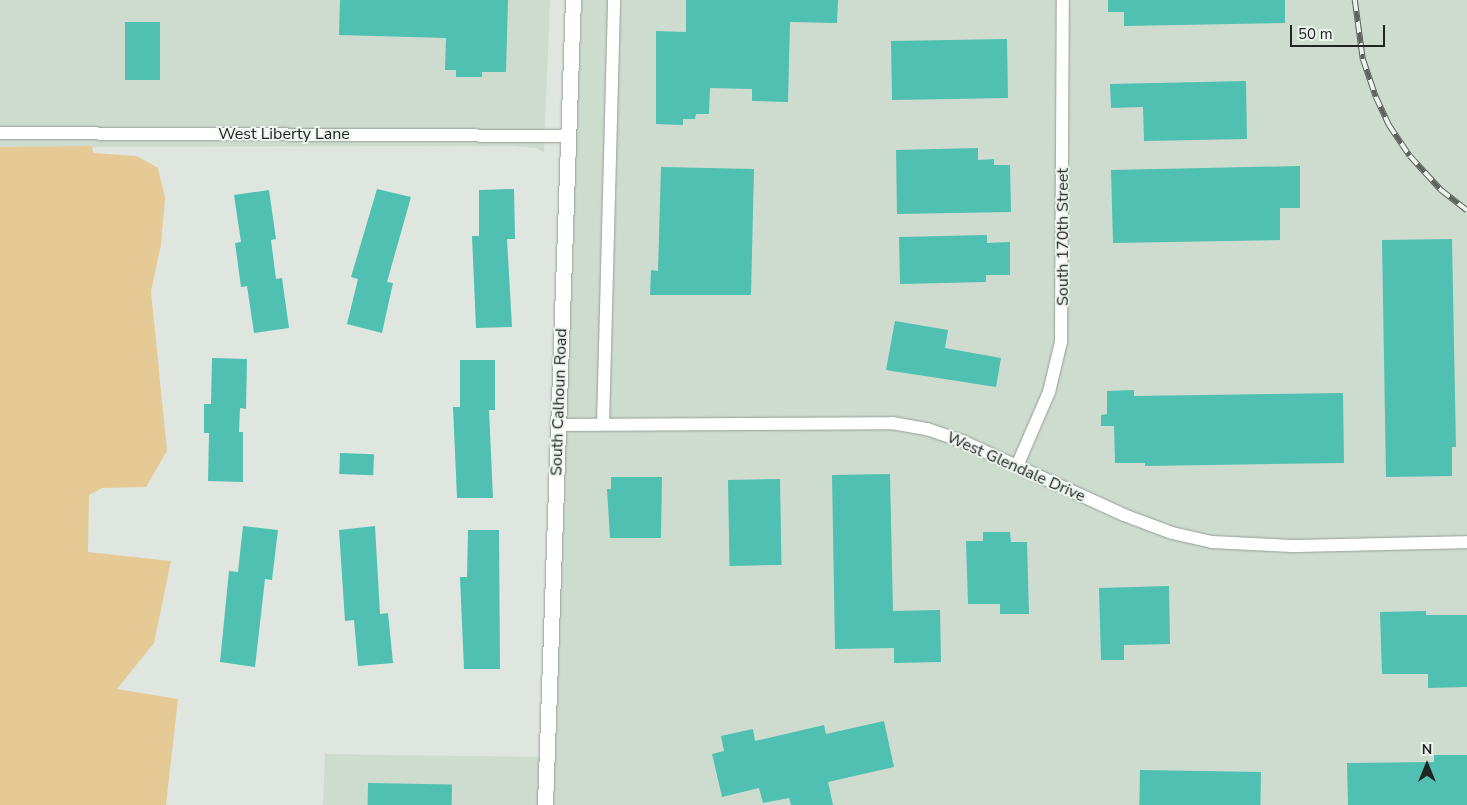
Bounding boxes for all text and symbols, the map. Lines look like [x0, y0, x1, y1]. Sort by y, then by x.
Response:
scale bar [1292, 15, 1387, 47]
text: 50 m [1298, 24, 1333, 44]
street label: West Liberty Lane [218, 124, 350, 144]
street label: South 170th Street [1053, 168, 1073, 306]
street label: South Calhoun Road [547, 328, 571, 476]
street label: West Glendale Drive [944, 428, 1088, 506]
north arrow [1402, 740, 1452, 790]
text: N [1422, 740, 1432, 759]

